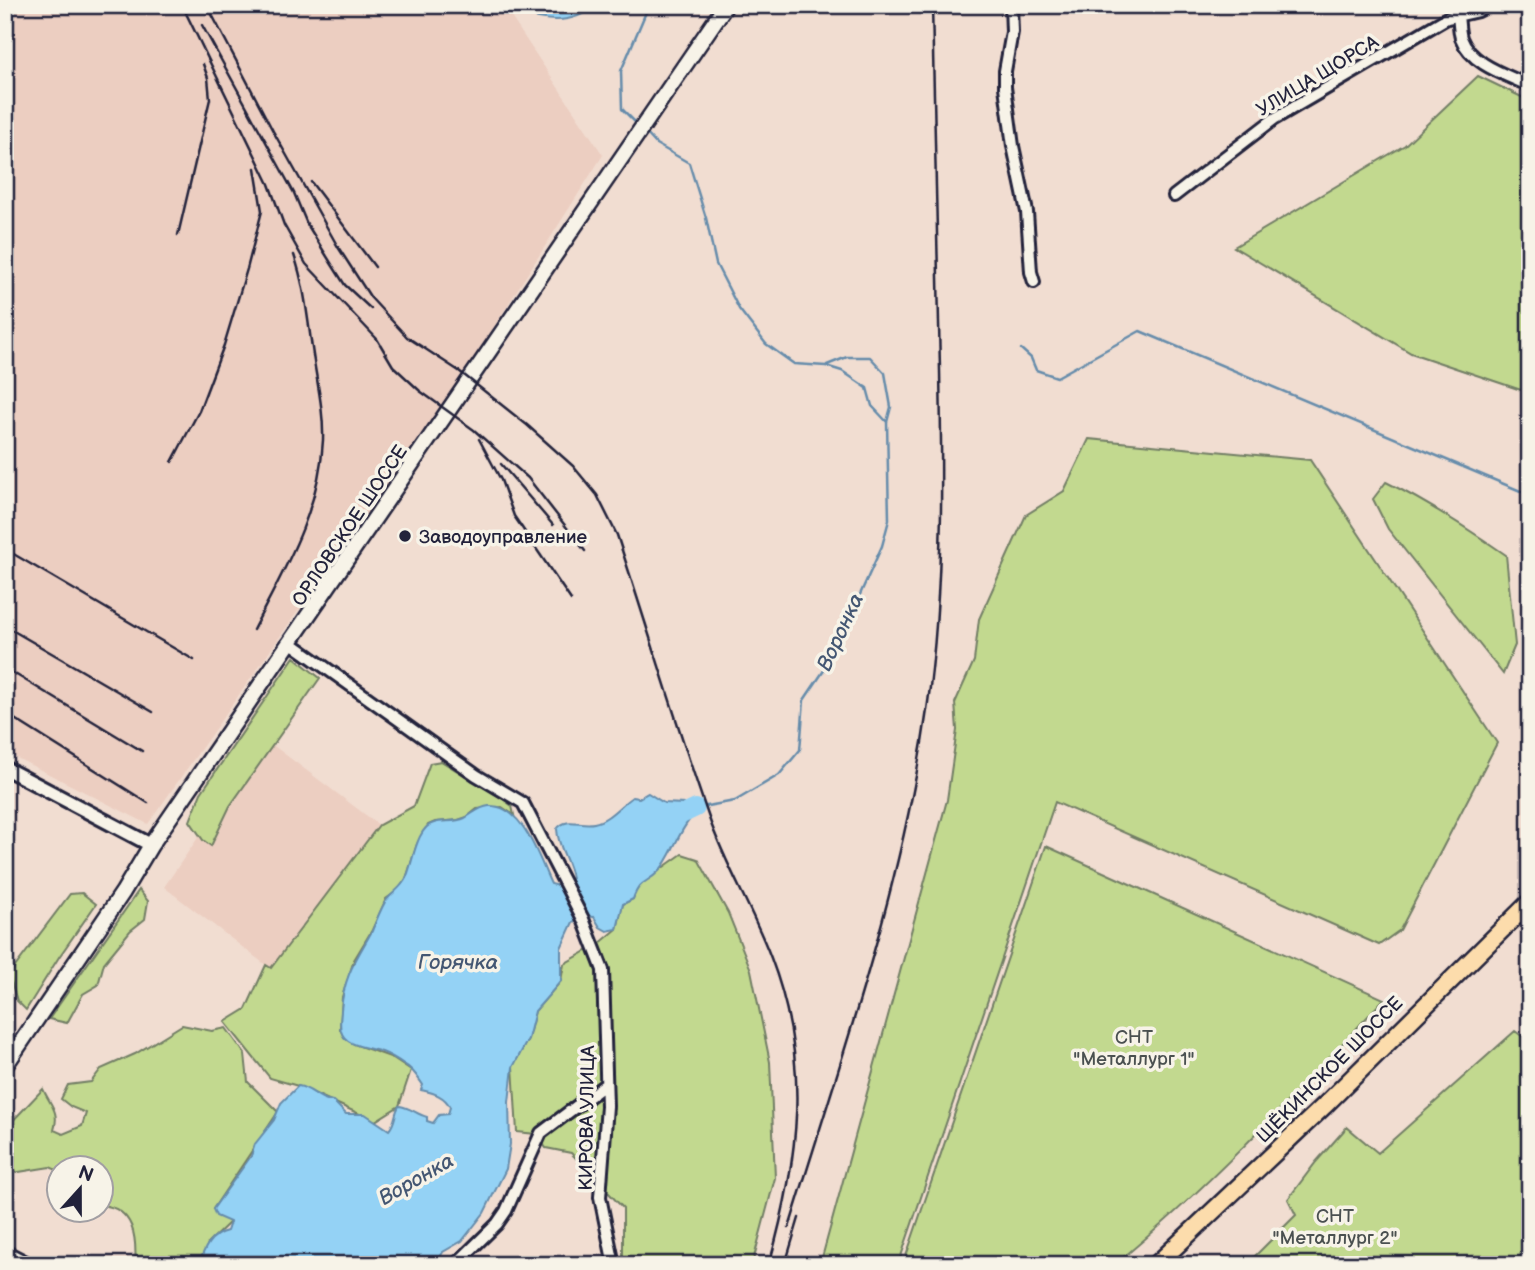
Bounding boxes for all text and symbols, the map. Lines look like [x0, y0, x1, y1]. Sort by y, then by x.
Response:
street label: УЛИЦА ЩОРСА [1253, 31, 1383, 122]
street label: ОРЛОВСКОЕ ШОССЕ [288, 441, 413, 611]
place label: Заводоуправление [419, 526, 588, 549]
marker: Заводоуправление [397, 528, 413, 544]
water label: Воронка [812, 589, 869, 675]
water label: Горячка [418, 950, 498, 975]
street label: ЩЁКИНСКОЕ ШОССЕ [1252, 992, 1408, 1148]
park label: СНТ "Металлург 1" [1073, 1026, 1195, 1071]
street label: КИРОВА УЛИЦА [575, 1045, 600, 1191]
water label: Воронка [374, 1148, 458, 1211]
north arrow [46, 1154, 116, 1224]
text: N [75, 1161, 96, 1188]
park label: СНТ "Металлург 2" [1272, 1205, 1398, 1250]

